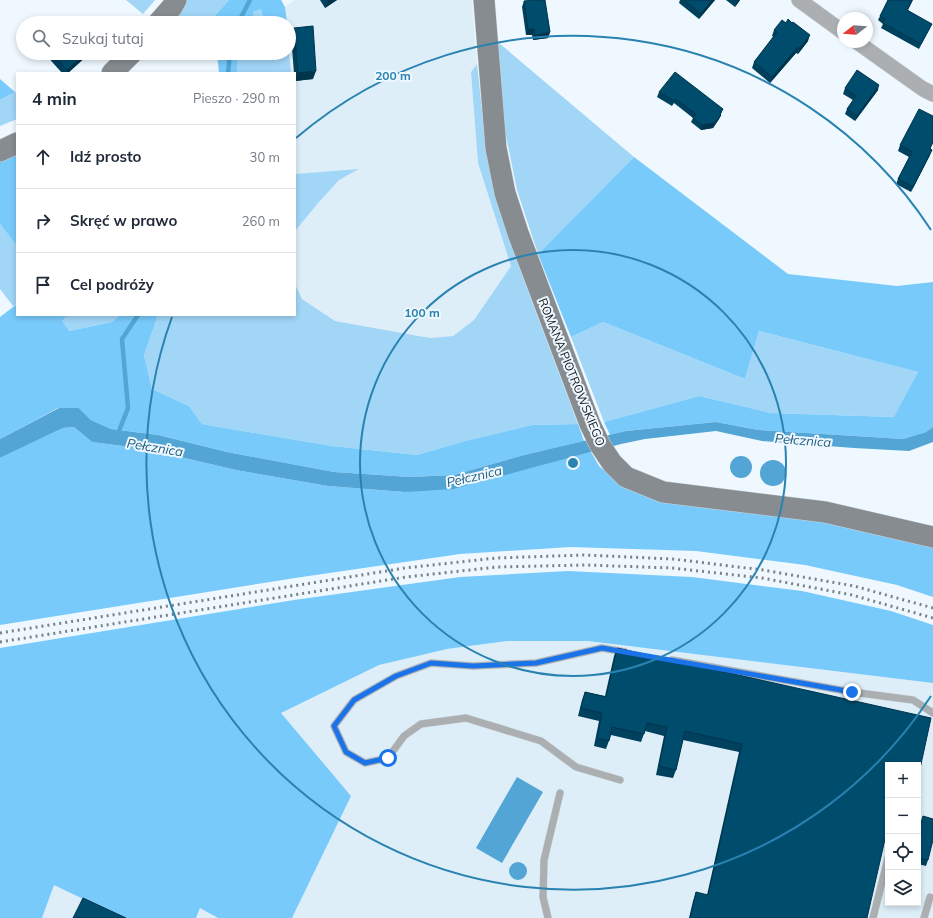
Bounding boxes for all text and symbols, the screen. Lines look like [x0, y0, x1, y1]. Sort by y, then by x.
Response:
north arrow [837, 12, 873, 48]
search box [16, 16, 296, 60]
icon: search [30, 27, 52, 49]
text: Szukaj tutaj [62, 29, 144, 48]
text: 200 m [375, 68, 411, 83]
text: 4 min [32, 88, 77, 109]
text: Pieszo · 290 m [193, 90, 280, 106]
icon: ahead [32, 146, 54, 168]
text: Idź prosto [70, 147, 141, 166]
text: 30 m [250, 149, 280, 165]
icon: right [32, 210, 54, 232]
text: Skręć w prawo [70, 211, 177, 230]
text: 260 m [242, 213, 280, 229]
icon: arrive [32, 274, 54, 296]
text: Cel podróży [70, 275, 154, 294]
street label: ROMANA PIOTROWSKIEGO [535, 296, 609, 448]
text: 100 m [404, 305, 440, 320]
water label: Pełcznica [774, 430, 832, 450]
water label: Pełcznica [126, 435, 184, 459]
centre of rings [566, 456, 580, 470]
water label: Pełcznica [445, 462, 503, 490]
route end [843, 683, 861, 701]
route start [379, 749, 397, 767]
map controls [885, 762, 921, 906]
button: + [885, 762, 921, 798]
button: − [885, 798, 921, 834]
button: locate [885, 834, 921, 870]
button: layers [885, 870, 921, 906]

